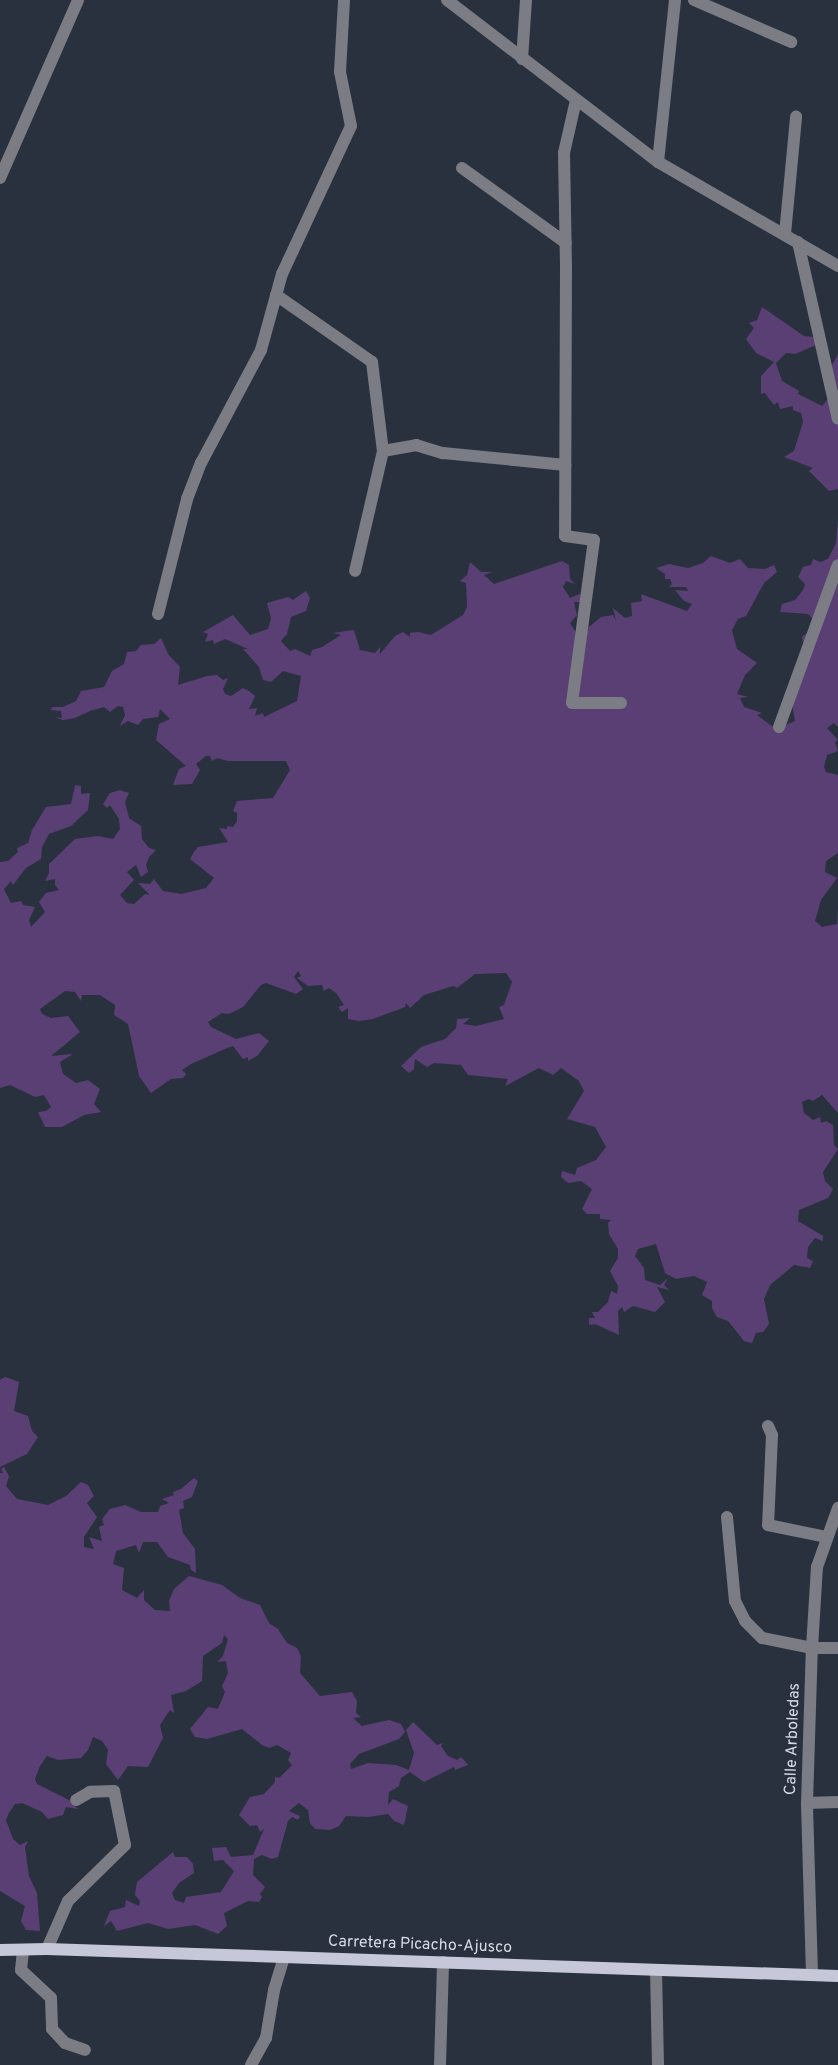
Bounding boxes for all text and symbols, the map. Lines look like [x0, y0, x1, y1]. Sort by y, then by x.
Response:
street label: Calle Arboledas [781, 1682, 805, 1796]
street label: Carretera Picacho-Ajusco [328, 1932, 512, 1958]

